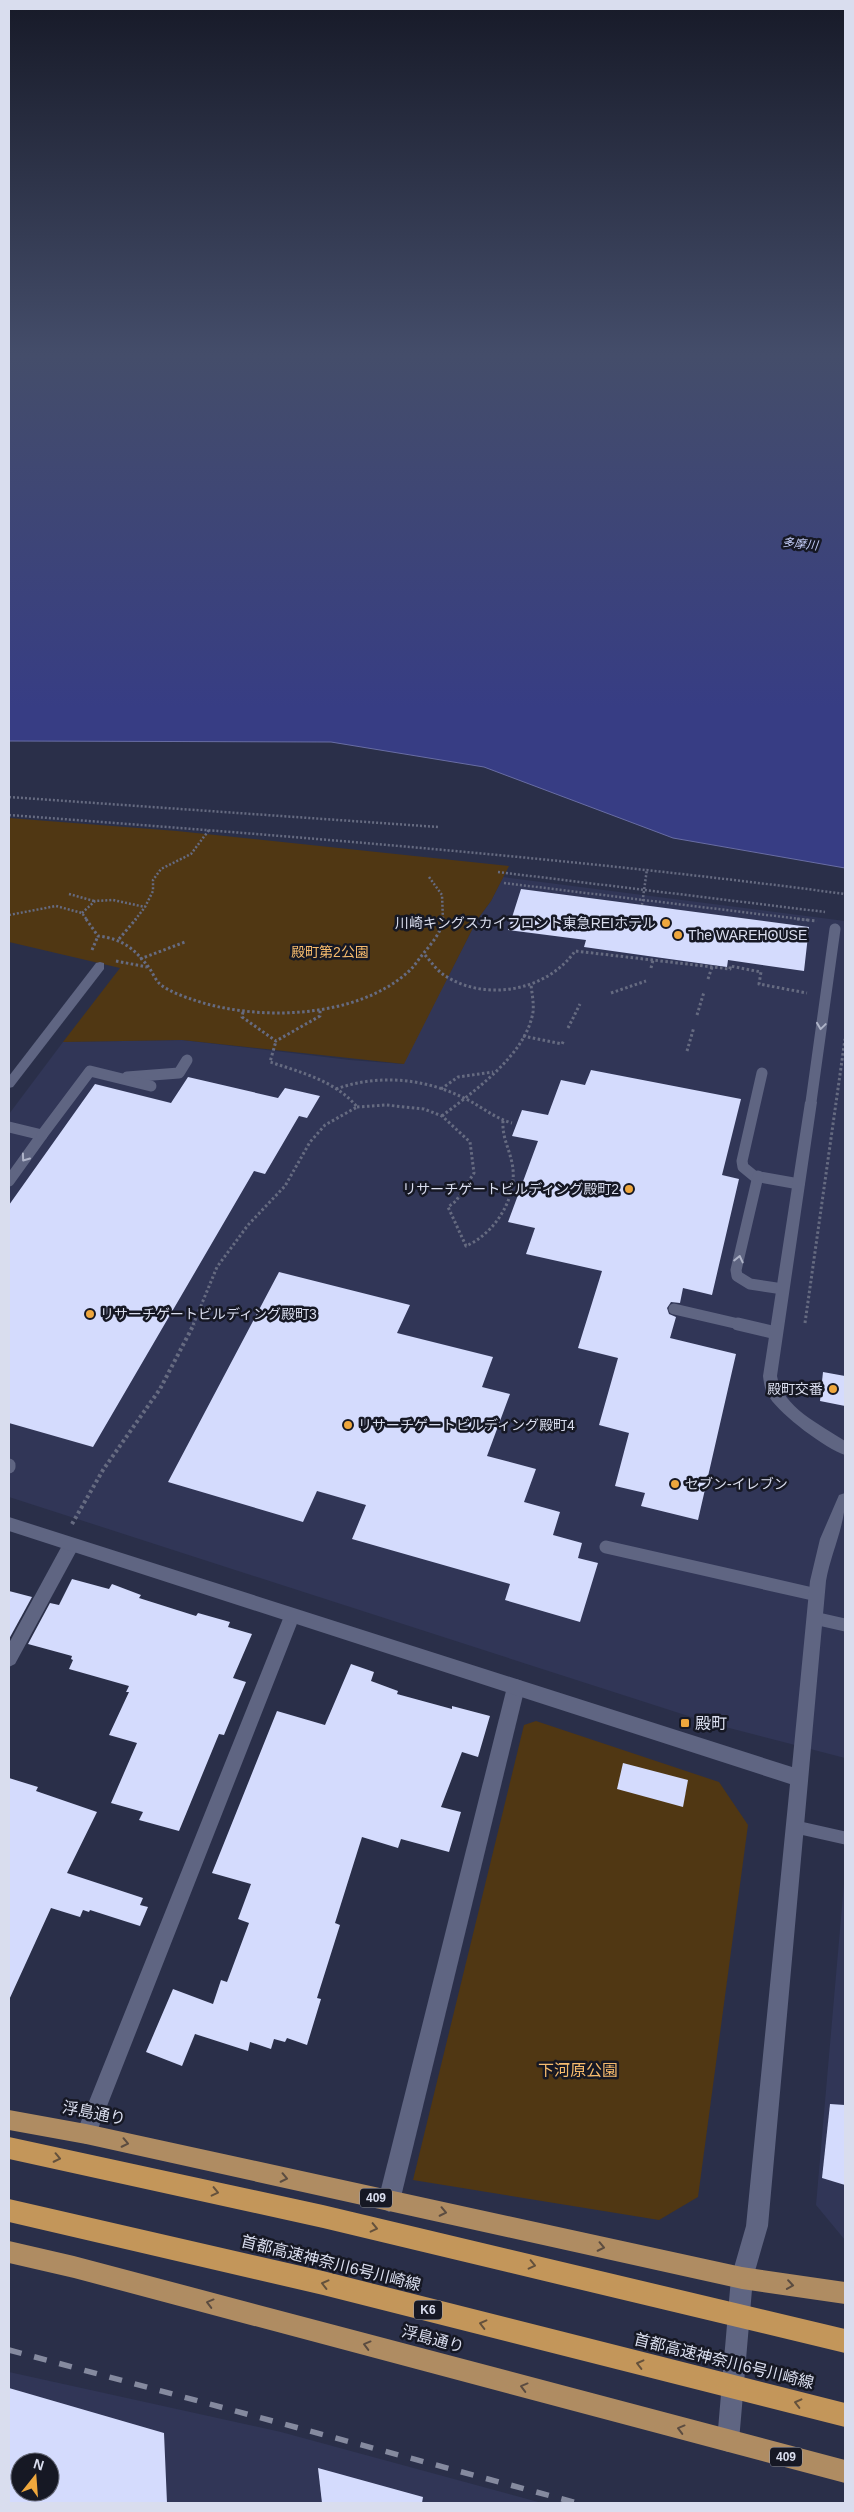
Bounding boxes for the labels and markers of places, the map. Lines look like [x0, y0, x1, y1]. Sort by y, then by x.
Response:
place label: 川崎キングスカイフロント東急REIホテル [395, 915, 656, 931]
marker: 川崎キングスカイフロント東急REIホテル [660, 917, 672, 929]
place label: The WAREHOUSE [688, 927, 807, 943]
marker: The WAREHOUSE [672, 929, 684, 941]
place label: リサーチゲートビルディング殿町2 [402, 1181, 619, 1197]
marker: リサーチゲートビルディング殿町2 [623, 1183, 635, 1195]
place label: リサーチゲートビルディング殿町3 [100, 1306, 317, 1322]
marker: リサーチゲートビルディング殿町3 [84, 1308, 96, 1320]
place label: 殿町交番 [767, 1381, 823, 1397]
marker: 殿町交番 [827, 1383, 839, 1395]
place label: リサーチゲートビルディング殿町4 [358, 1417, 575, 1433]
marker: リサーチゲートビルディング殿町4 [342, 1419, 354, 1431]
place label: セブン-イレブン [685, 1476, 788, 1492]
marker: セブン-イレブン [669, 1478, 681, 1490]
place label: 殿町 [695, 1715, 727, 1732]
marker: 殿町 [679, 1717, 691, 1729]

